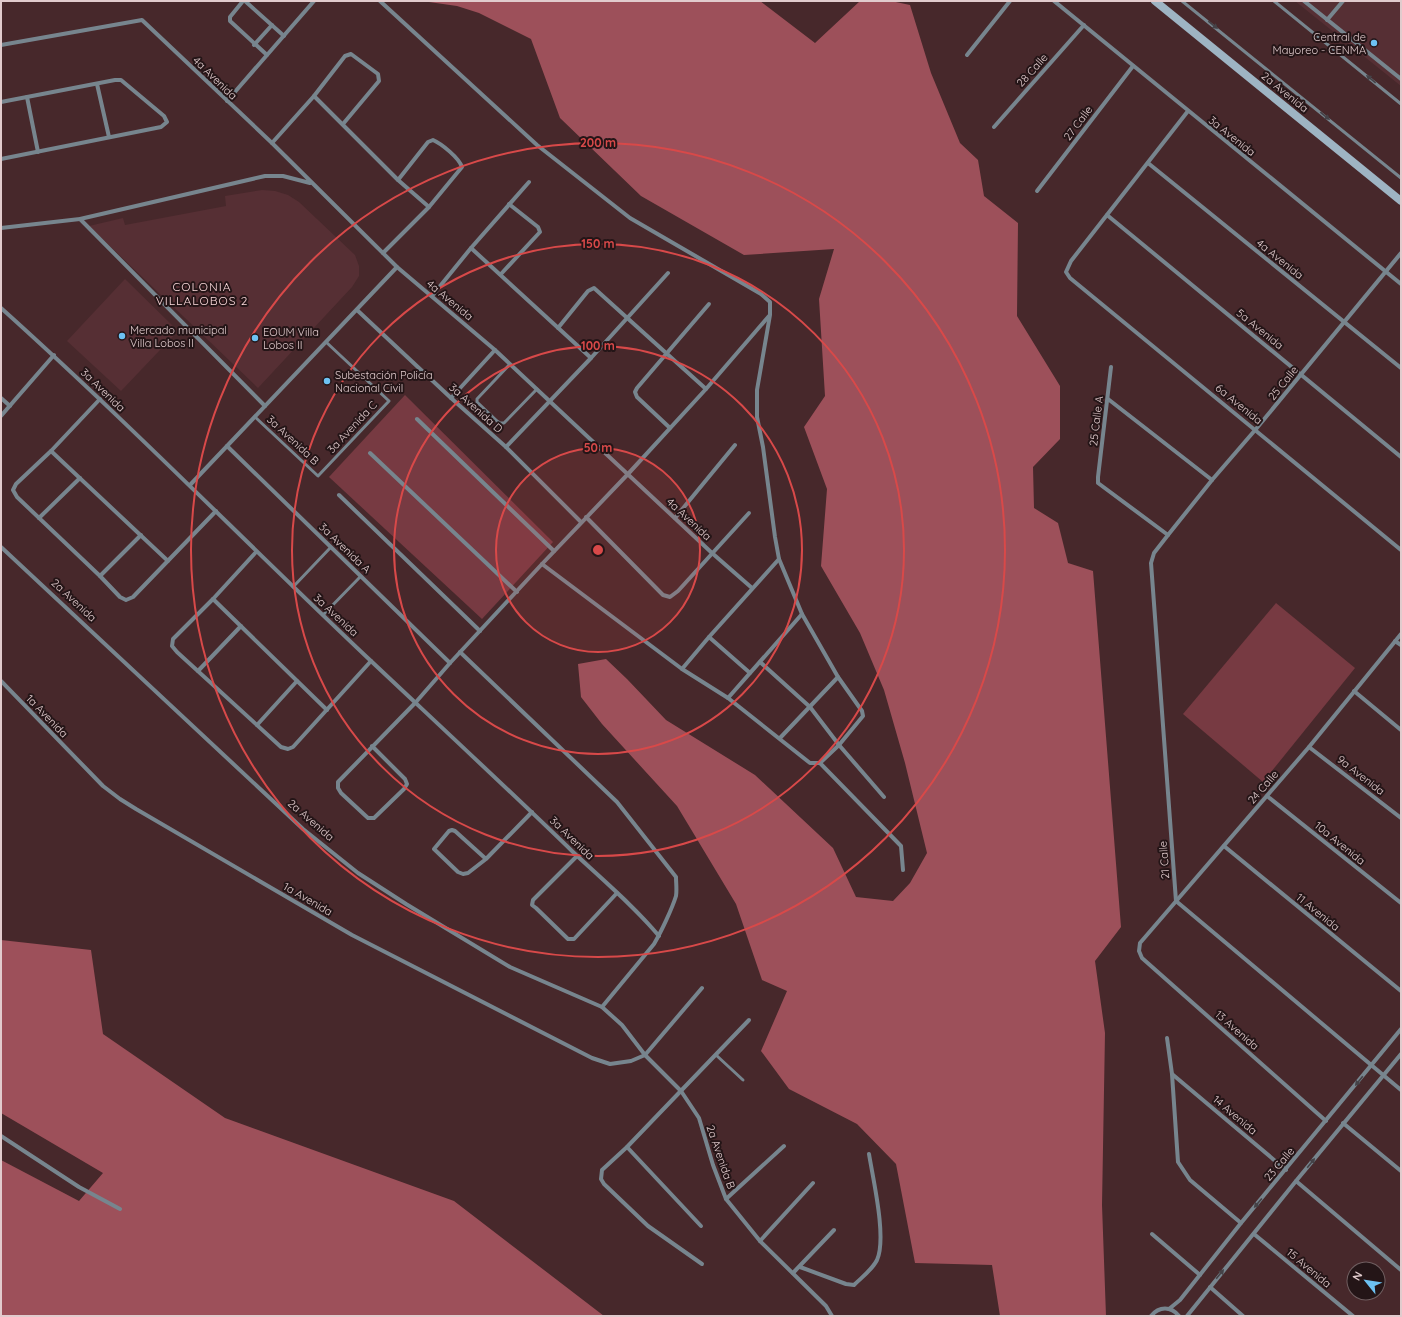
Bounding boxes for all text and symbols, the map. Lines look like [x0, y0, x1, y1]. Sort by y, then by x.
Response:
one-way arrow [1207, 21, 1218, 30]
place label: Central de Mayoreo - CENMA [1273, 30, 1366, 57]
marker: Central de Mayoreo - CENMA [1369, 38, 1379, 48]
street label: 28 Calle [1013, 50, 1051, 90]
street label: 4a Avenida [190, 53, 240, 103]
street label: 2a Avenida [1259, 69, 1311, 115]
one-way arrow [1365, 75, 1376, 84]
street label: 27 Calle [1061, 103, 1095, 143]
one-way arrow [1319, 112, 1330, 120]
street label: 3a Avenida [1206, 113, 1258, 159]
text: 200 m [580, 135, 616, 150]
text: 150 m [581, 236, 615, 251]
street label: 4a Avenida [1254, 236, 1306, 282]
street label: 4a Avenida [424, 277, 476, 323]
district label: COLONIA VILLALOBOS 2 [156, 279, 248, 308]
street label: 5a Avenida [1234, 306, 1286, 352]
place label: Mercado municipal Villa Lobos II [130, 323, 227, 350]
place label: EOUM Villa Lobos II [263, 325, 319, 352]
marker: Mercado municipal Villa Lobos II [117, 331, 127, 341]
marker: EOUM Villa Lobos II [250, 333, 260, 343]
text: 100 m [581, 338, 615, 353]
street label: 25 Calle [1265, 363, 1301, 403]
street label: 3a Avenida [78, 365, 128, 415]
place label: Subestación Policía Nacional Civil [335, 368, 433, 395]
marker: Subestación Policía Nacional Civil [322, 376, 332, 386]
street label: 3a Avenida D [446, 380, 506, 436]
street label: 6a Avenida [1213, 381, 1265, 427]
street label: 25 Calle A [1086, 395, 1106, 447]
street label: 3a Avenida C [324, 398, 380, 456]
street label: 3a Avenida B [264, 412, 322, 468]
text: 50 m [584, 440, 612, 455]
street label: 4a Avenida [664, 495, 714, 543]
street label: 3a Avenida A [316, 520, 374, 576]
centre of rings [591, 543, 605, 557]
street label: 2a Avenida [49, 576, 99, 624]
street label: 3a Avenida [311, 591, 361, 639]
street label: 1a Avenida [23, 692, 71, 740]
street label: 9a Avenida [1334, 752, 1388, 798]
street label: 24 Calle [1245, 767, 1281, 807]
street label: 2a Avenida [285, 796, 337, 844]
street label: 3a Avenida [547, 813, 597, 863]
street label: 10a Avenida [1312, 818, 1368, 868]
street label: 21 Calle [1156, 840, 1172, 880]
street label: 1a Avenida [281, 879, 335, 919]
street label: 11 Avenida [1293, 890, 1343, 934]
street label: 13 Avenida [1212, 1007, 1262, 1053]
one-way arrow [1354, 1075, 1363, 1086]
street label: 14 Avenida [1210, 1092, 1260, 1138]
street label: 2a Avenida B [704, 1123, 738, 1191]
street label: 23 Calle [1261, 1144, 1297, 1184]
one-way arrow [1306, 1157, 1315, 1168]
one-way arrow [1254, 1197, 1263, 1208]
street label: 15 Avenida [1284, 1245, 1334, 1291]
north arrow [1346, 1261, 1386, 1301]
one-way arrow [1216, 1269, 1224, 1280]
text: N [1349, 1269, 1365, 1283]

